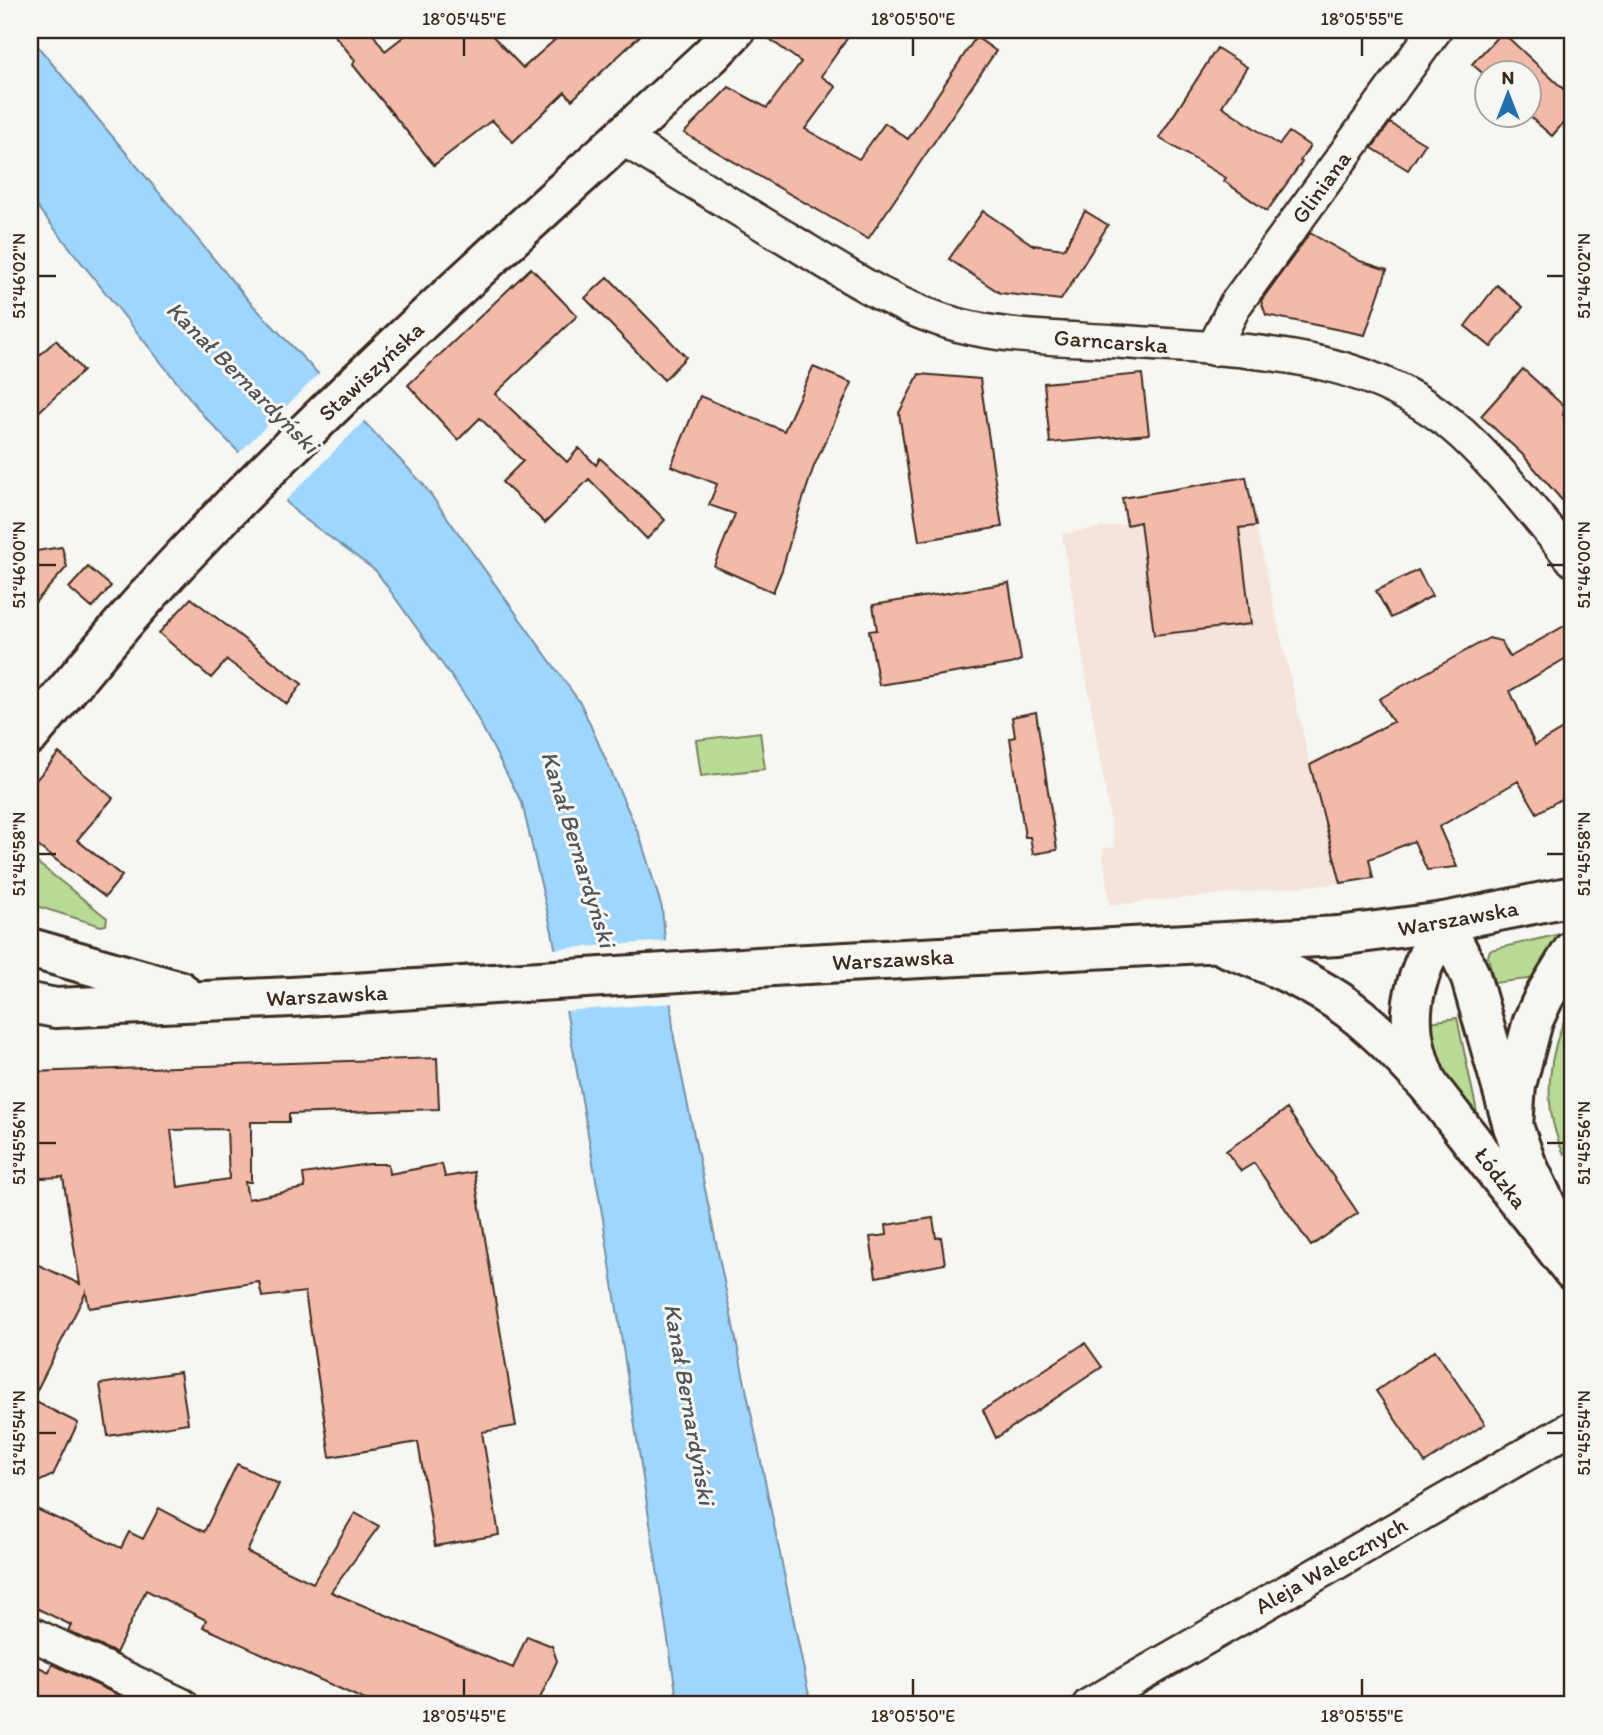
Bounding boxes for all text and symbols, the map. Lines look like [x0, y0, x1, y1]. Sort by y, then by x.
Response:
text: 18°05'45"E [422, 8, 506, 30]
text: 18°05'50"E [871, 8, 955, 30]
text: 18°05'55"E [1321, 8, 1403, 30]
north arrow [1474, 60, 1544, 130]
text: N [1502, 66, 1514, 89]
street label: Gliniana [1285, 145, 1357, 229]
text: 51°46'02"N [8, 233, 30, 319]
text: 51°46'02"N [1573, 233, 1595, 319]
water label: Kanał Bernardyński [161, 295, 327, 461]
street label: Stawiszyńska [312, 315, 430, 427]
street label: Garncarska [1053, 323, 1169, 359]
text: 51°46'00"N [8, 521, 30, 609]
text: 51°46'00"N [1573, 521, 1595, 609]
water label: Kanał Bernardyński [535, 747, 623, 953]
text: 51°45'58"N [8, 812, 30, 896]
text: 51°45'58"N [1573, 812, 1595, 896]
street label: Warszawska [1396, 894, 1521, 942]
street label: Warszawska [831, 942, 955, 976]
street label: Warszawska [265, 978, 389, 1012]
text: 51°45'56"N [8, 1101, 30, 1185]
text: 51°45'56"N [1573, 1101, 1595, 1185]
street label: Łódzka [1468, 1141, 1534, 1215]
water label: Kanał Bernardyński [658, 1301, 722, 1510]
text: 51°45'54"N [8, 1390, 30, 1476]
text: 51°45'54"N [1573, 1390, 1595, 1476]
street label: Aleja Walecznych [1250, 1510, 1412, 1620]
text: 18°05'45"E [422, 1705, 506, 1727]
text: 18°05'50"E [871, 1705, 955, 1727]
text: 18°05'55"E [1321, 1705, 1403, 1727]

